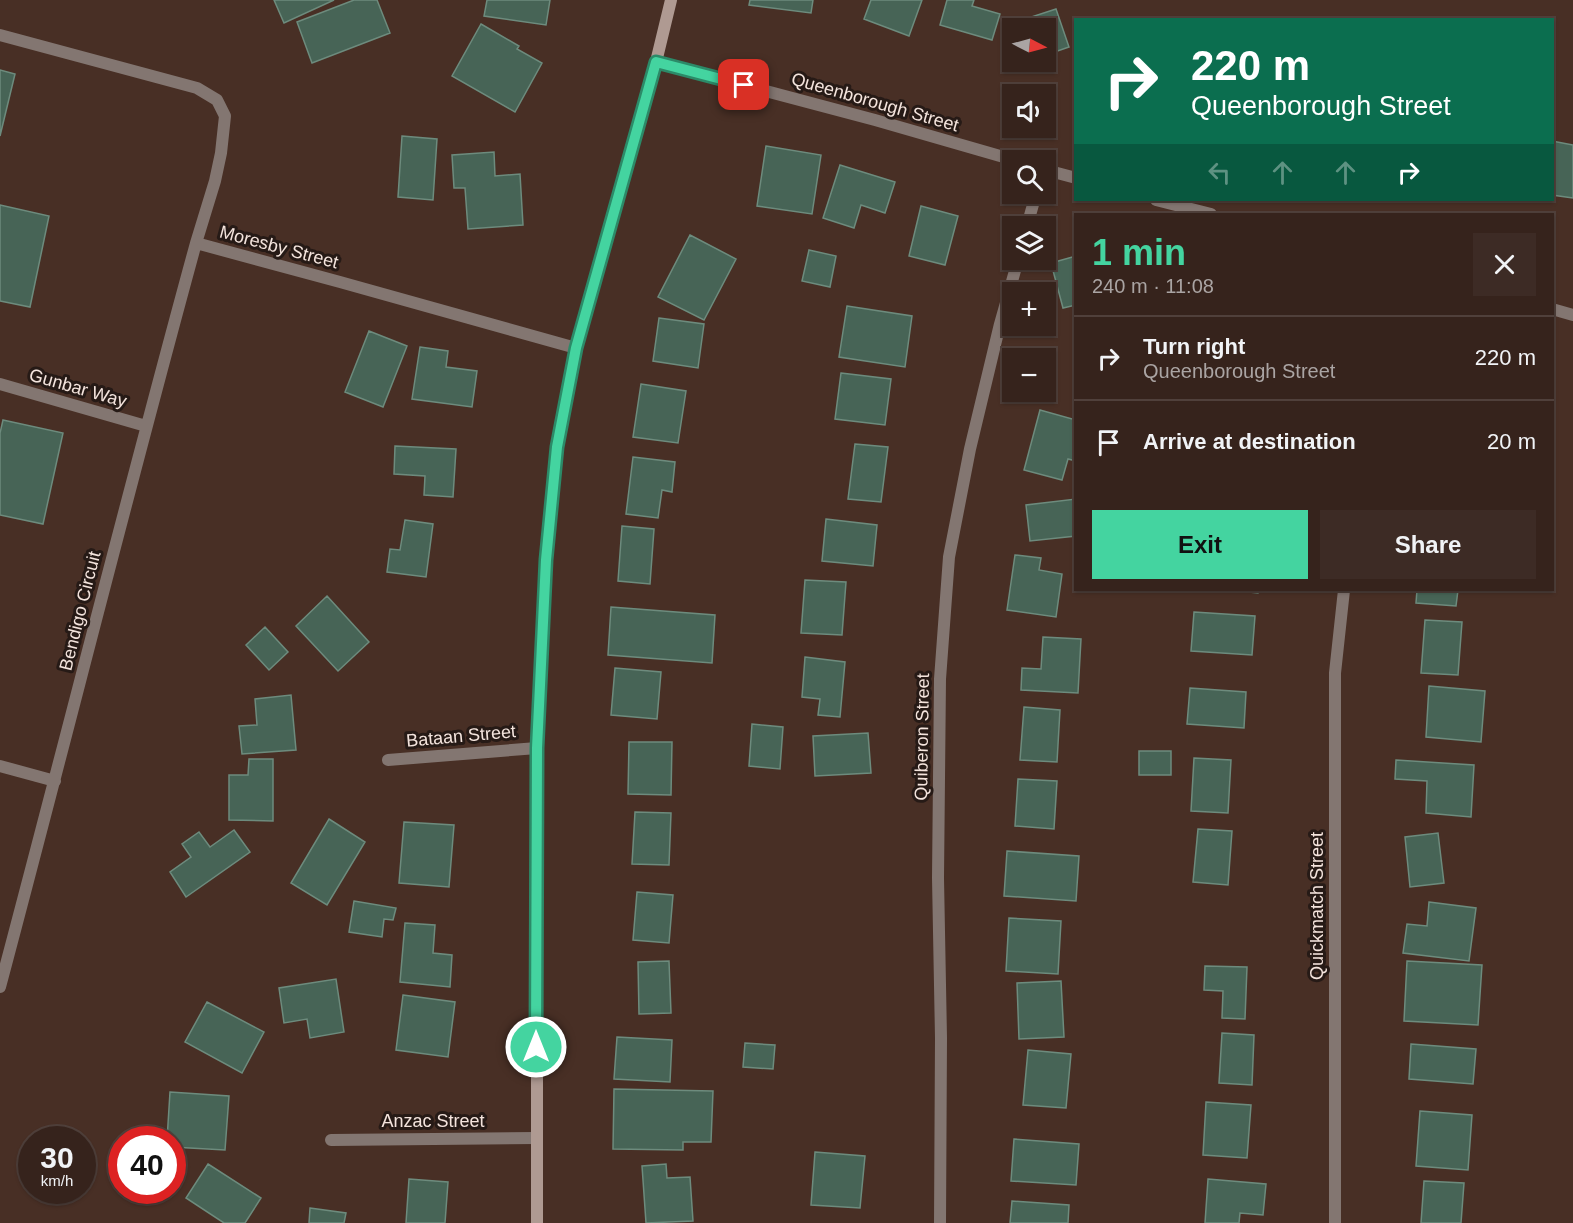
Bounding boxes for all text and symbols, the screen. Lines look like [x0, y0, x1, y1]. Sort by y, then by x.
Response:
north arrow [1002, 18, 1056, 72]
map controls [1002, 18, 1056, 402]
icon: right [1092, 42, 1170, 120]
text: 220 m [1191, 42, 1310, 89]
pin [718, 59, 769, 110]
icon: arrive [727, 68, 760, 101]
street label: Queenborough Street [789, 69, 961, 135]
button: sound [1002, 84, 1056, 138]
text: Queenborough Street [1191, 91, 1451, 121]
button: search [1002, 150, 1056, 204]
icon: left [1203, 156, 1236, 189]
icon: ahead [1266, 156, 1299, 189]
icon: ahead [1329, 156, 1362, 189]
icon: right [1392, 156, 1425, 189]
button: layers [1002, 216, 1056, 270]
street label: Moresby Street [217, 222, 341, 272]
text: 1 min [1092, 232, 1186, 273]
button: close [1473, 233, 1536, 296]
text: 240 m · 11:08 [1092, 275, 1214, 297]
button: + [1002, 282, 1056, 336]
text: Turn right [1143, 334, 1245, 359]
icon: right [1092, 342, 1125, 375]
text: 220 m [1475, 345, 1536, 370]
button: − [1002, 348, 1056, 402]
text: Queenborough Street [1143, 360, 1335, 382]
street label: Gunbar Way [27, 365, 129, 411]
icon: arrive [1092, 426, 1125, 459]
text: Arrive at destination [1143, 429, 1356, 454]
text: 20 m [1487, 429, 1536, 454]
button: Exit [1092, 510, 1308, 579]
button: Share [1320, 510, 1536, 579]
street label: Bendigo Circuit [56, 549, 104, 673]
street label: Quiberon Street [911, 673, 933, 801]
street label: Bataan Street [405, 721, 517, 751]
street label: Quickmatch Street [1307, 832, 1327, 980]
position arrow [504, 1015, 568, 1079]
street label: Anzac Street [381, 1111, 485, 1131]
speed limit sign: 40 [108, 1126, 186, 1204]
text: 30 [40, 1141, 74, 1174]
text: km/h [41, 1172, 73, 1189]

